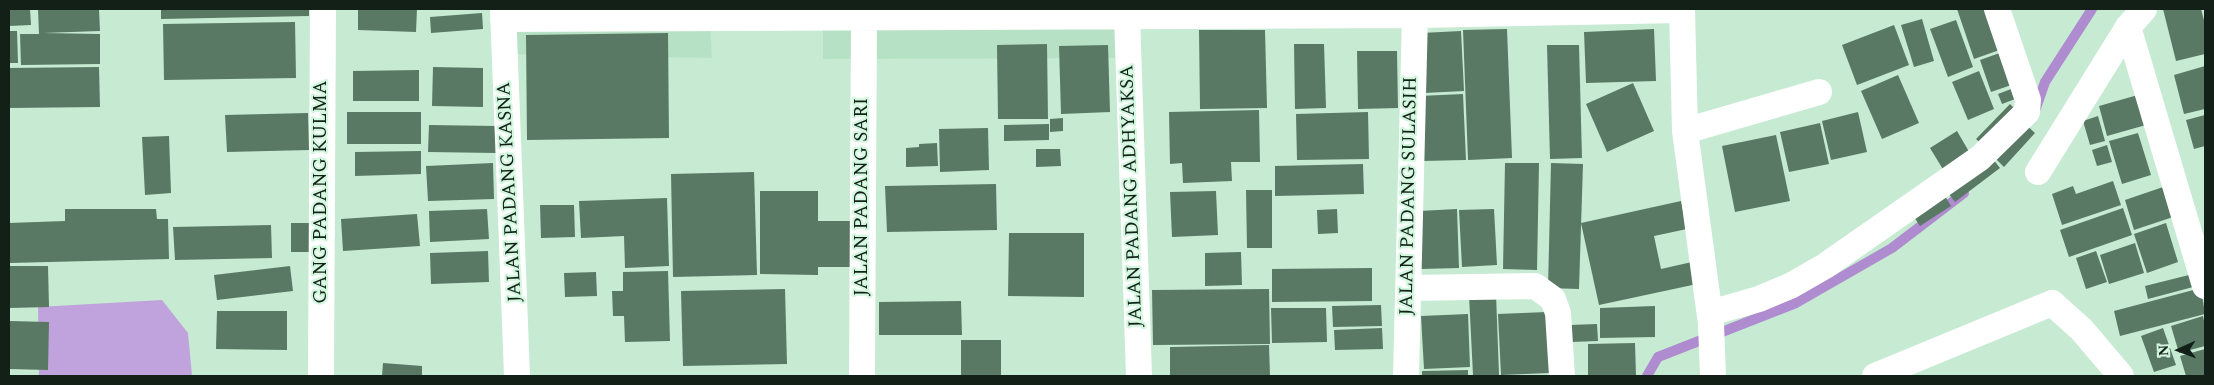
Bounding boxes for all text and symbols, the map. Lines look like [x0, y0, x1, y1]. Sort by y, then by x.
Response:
street label: JALAN PADANG ADHYAKSA [1117, 64, 1149, 328]
street label: JALAN PADANG SULASIH [1397, 76, 1423, 316]
street label: GANG PADANG KULMA [311, 80, 333, 304]
street label: JALAN PADANG KASNA [494, 81, 528, 303]
street label: JALAN PADANG SARI [852, 98, 874, 296]
north arrow [2154, 325, 2204, 375]
text: N [2153, 344, 2174, 357]

